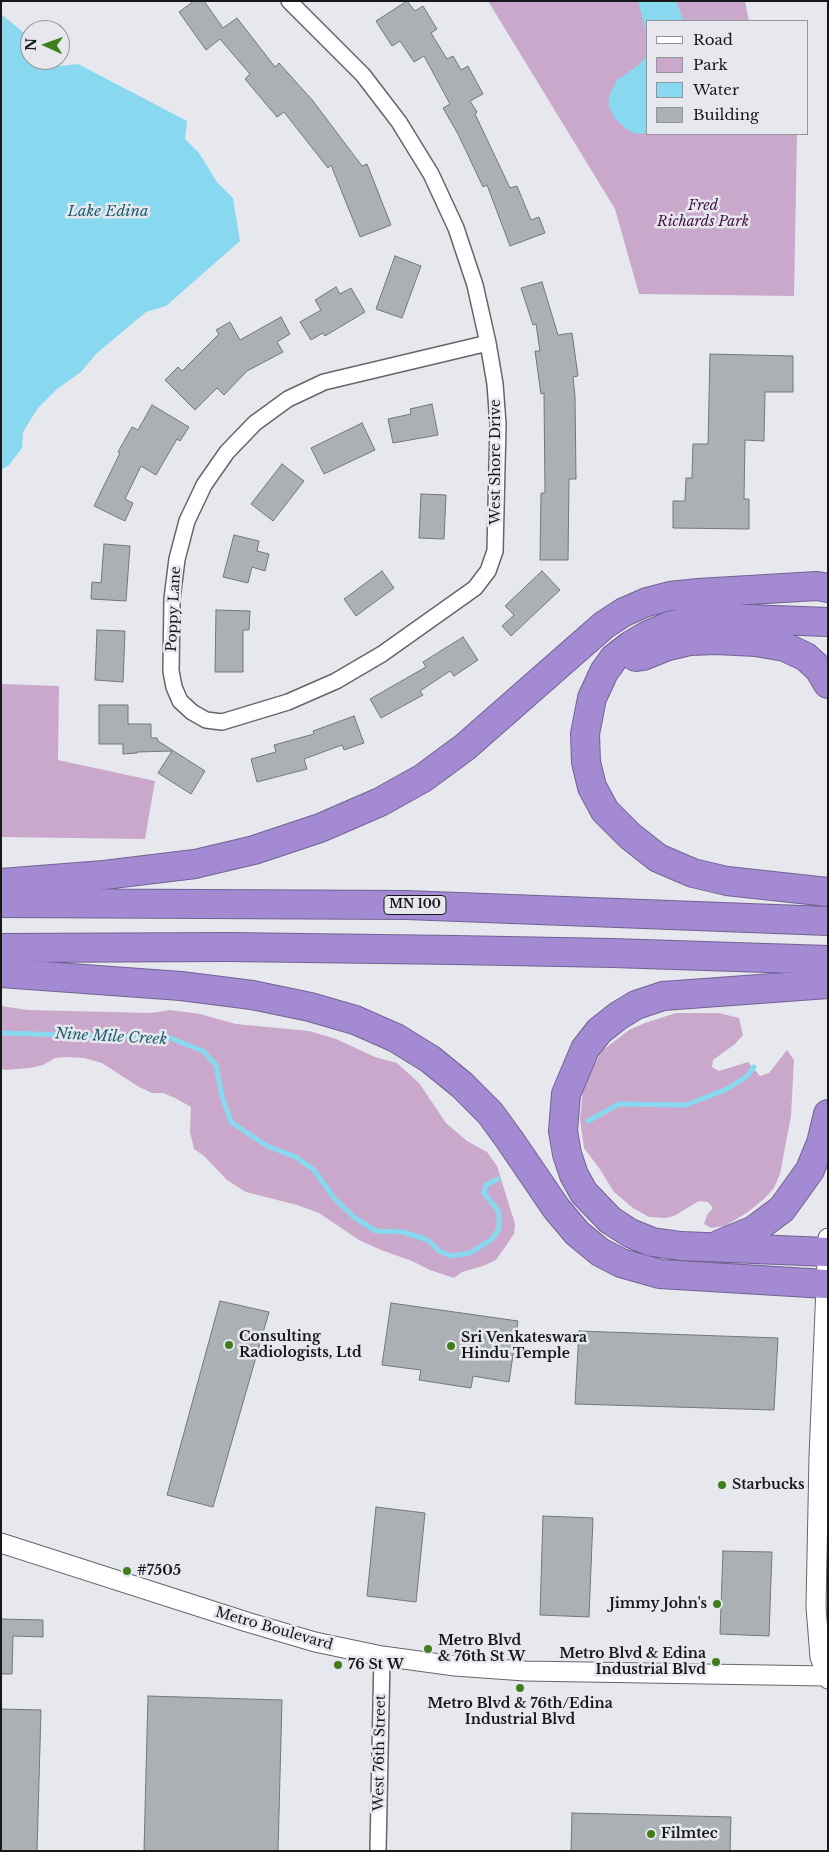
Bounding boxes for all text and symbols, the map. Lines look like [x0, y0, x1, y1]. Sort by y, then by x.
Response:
north arrow [20, 20, 70, 70]
legend [646, 20, 809, 135]
text: Road [693, 30, 733, 49]
text: N [22, 38, 40, 51]
text: Park [693, 55, 728, 74]
text: Water [693, 80, 739, 99]
text: Building [693, 105, 759, 124]
park label: Fred Richards Park [657, 198, 749, 230]
water label: Lake Edina [68, 203, 148, 221]
street label: West Shore Drive [488, 399, 504, 525]
street label: Poppy Lane [163, 566, 185, 652]
road number: MN 100 [384, 896, 446, 914]
water label: Nine Mile Creek [54, 1025, 168, 1049]
place label: Consulting Radiologists, Ltd [239, 1329, 362, 1361]
place label: Sri Venkateswara Hindu Temple [461, 1330, 587, 1362]
marker: Consulting Radiologists, Ltd [223, 1339, 235, 1351]
marker: Sri Venkateswara Hindu Temple [445, 1340, 457, 1352]
place label: Starbucks [732, 1477, 805, 1493]
marker: Starbucks [716, 1479, 728, 1491]
place label: #7505 [137, 1563, 181, 1579]
marker: #7505 [121, 1565, 133, 1577]
place label: Jimmy John's [609, 1596, 707, 1612]
marker: Jimmy John's [711, 1598, 723, 1610]
street label: Metro Boulevard [213, 1604, 335, 1654]
place label: Metro Blvd & 76th St W [438, 1633, 525, 1665]
marker: Metro Blvd & 76th St W [422, 1643, 434, 1655]
place label: Metro Blvd & Edina Industrial Blvd [559, 1646, 706, 1678]
marker: Metro Blvd & Edina Industrial Blvd [710, 1656, 722, 1668]
place label: 76 St W [348, 1657, 404, 1673]
marker: 76 St W [332, 1659, 344, 1671]
marker: Metro Blvd & 76th/Edina Industrial Blvd [514, 1682, 526, 1694]
street label: West 76th Street [371, 1695, 389, 1811]
place label: Metro Blvd & 76th/Edina Industrial Blvd [427, 1696, 613, 1728]
place label: Filmtec [661, 1826, 718, 1842]
marker: Filmtec [645, 1828, 657, 1840]

